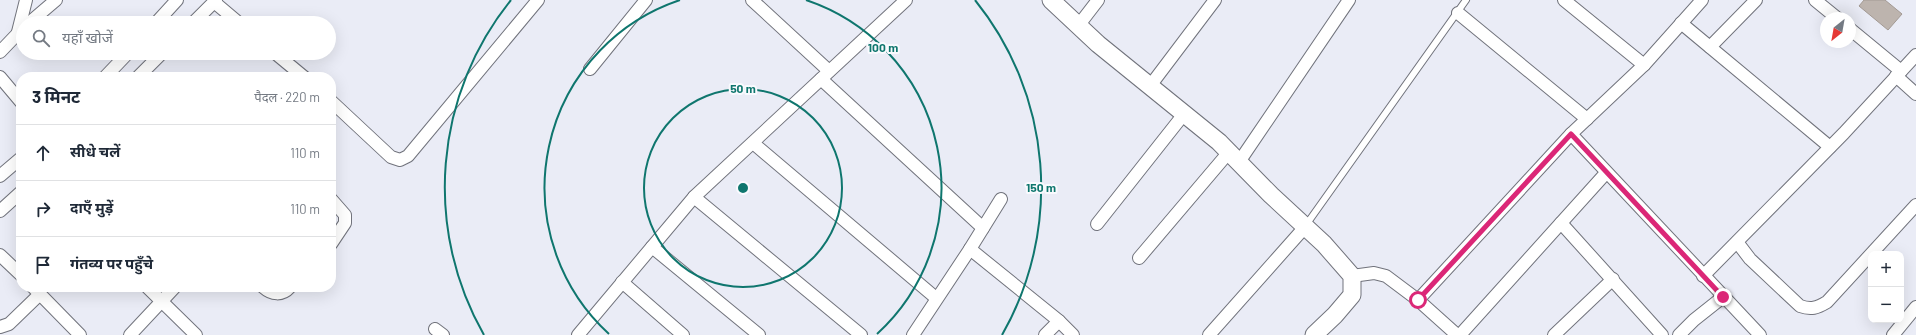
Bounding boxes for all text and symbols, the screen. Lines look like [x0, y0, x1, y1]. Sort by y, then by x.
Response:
north arrow [1820, 12, 1856, 48]
search box [16, 16, 336, 60]
icon: search [30, 27, 52, 49]
text: यहाँ खोजें [62, 28, 113, 46]
text: 100 m [868, 40, 898, 54]
text: 50 m [730, 81, 756, 95]
text: 3 मिनट [32, 86, 80, 106]
text: पैदल · 220 m [254, 89, 320, 105]
icon: ahead [32, 142, 54, 164]
text: सीधे चलें [70, 142, 120, 160]
text: 110 m [290, 145, 320, 161]
text: 150 m [1026, 180, 1056, 194]
centre of rings [736, 181, 750, 195]
icon: right [32, 198, 54, 220]
text: दाएँ मुड़ें [70, 198, 113, 216]
text: 110 m [290, 201, 320, 217]
map controls [1868, 251, 1904, 323]
button: + [1868, 251, 1904, 287]
icon: arrive [32, 254, 54, 276]
text: गंतव्य पर पहुँचे [70, 254, 153, 272]
button: − [1868, 287, 1904, 323]
route end [1714, 288, 1732, 306]
route start [1409, 291, 1427, 309]

